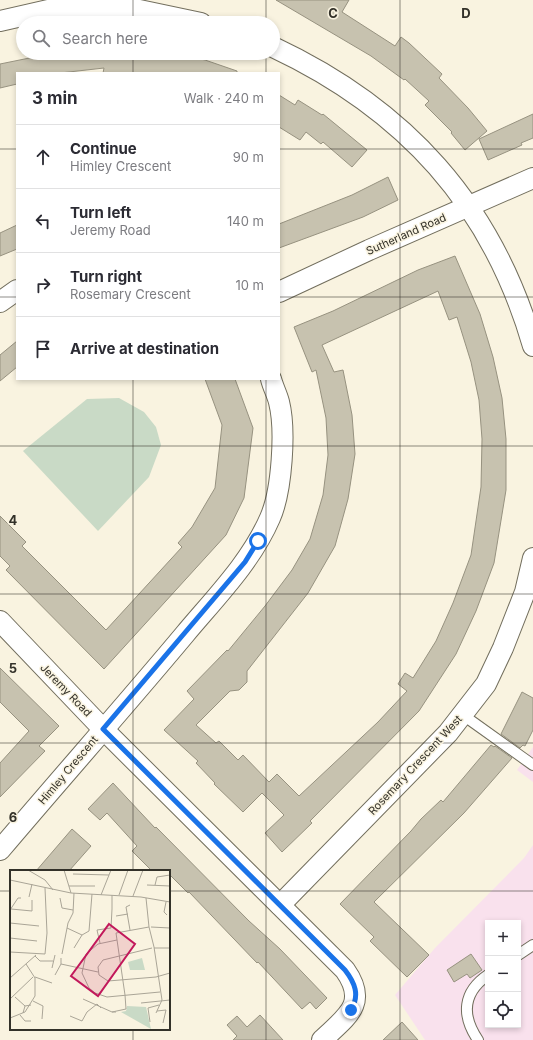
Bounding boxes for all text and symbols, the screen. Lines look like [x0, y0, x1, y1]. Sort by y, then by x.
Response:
text: C [328, 5, 338, 21]
text: D [461, 5, 471, 21]
search box [16, 16, 280, 60]
icon: search [30, 27, 52, 49]
text: Search here [62, 29, 148, 48]
text: 3 min [32, 88, 78, 108]
text: Walk · 240 m [184, 90, 264, 106]
text: Continue [70, 139, 137, 158]
icon: ahead [32, 146, 54, 168]
text: 90 m [233, 149, 264, 165]
text: Himley Crescent [70, 158, 171, 174]
text: Turn left [70, 203, 131, 222]
icon: left [32, 210, 54, 232]
street label: Sutherland Road [364, 210, 448, 258]
text: 140 m [227, 213, 264, 229]
text: Jeremy Road [70, 222, 151, 238]
text: Turn right [70, 267, 142, 286]
icon: right [32, 274, 54, 296]
text: 10 m [235, 277, 264, 293]
text: Rosemary Crescent [70, 286, 191, 302]
icon: arrive [32, 338, 54, 360]
text: Arrive at destination [70, 339, 219, 358]
text: 4 [9, 512, 18, 528]
route start [249, 532, 267, 550]
text: 5 [9, 660, 17, 676]
street label: Jeremy Road [37, 661, 95, 719]
street label: Rosemary Crescent West [365, 712, 465, 818]
street label: Himley Crescent [35, 732, 101, 807]
text: 6 [9, 809, 17, 825]
inset map [10, 870, 170, 1030]
map controls [485, 920, 521, 1028]
button: + [485, 920, 521, 956]
button: − [485, 956, 521, 992]
button: locate [485, 992, 521, 1028]
route end [342, 1001, 360, 1019]

